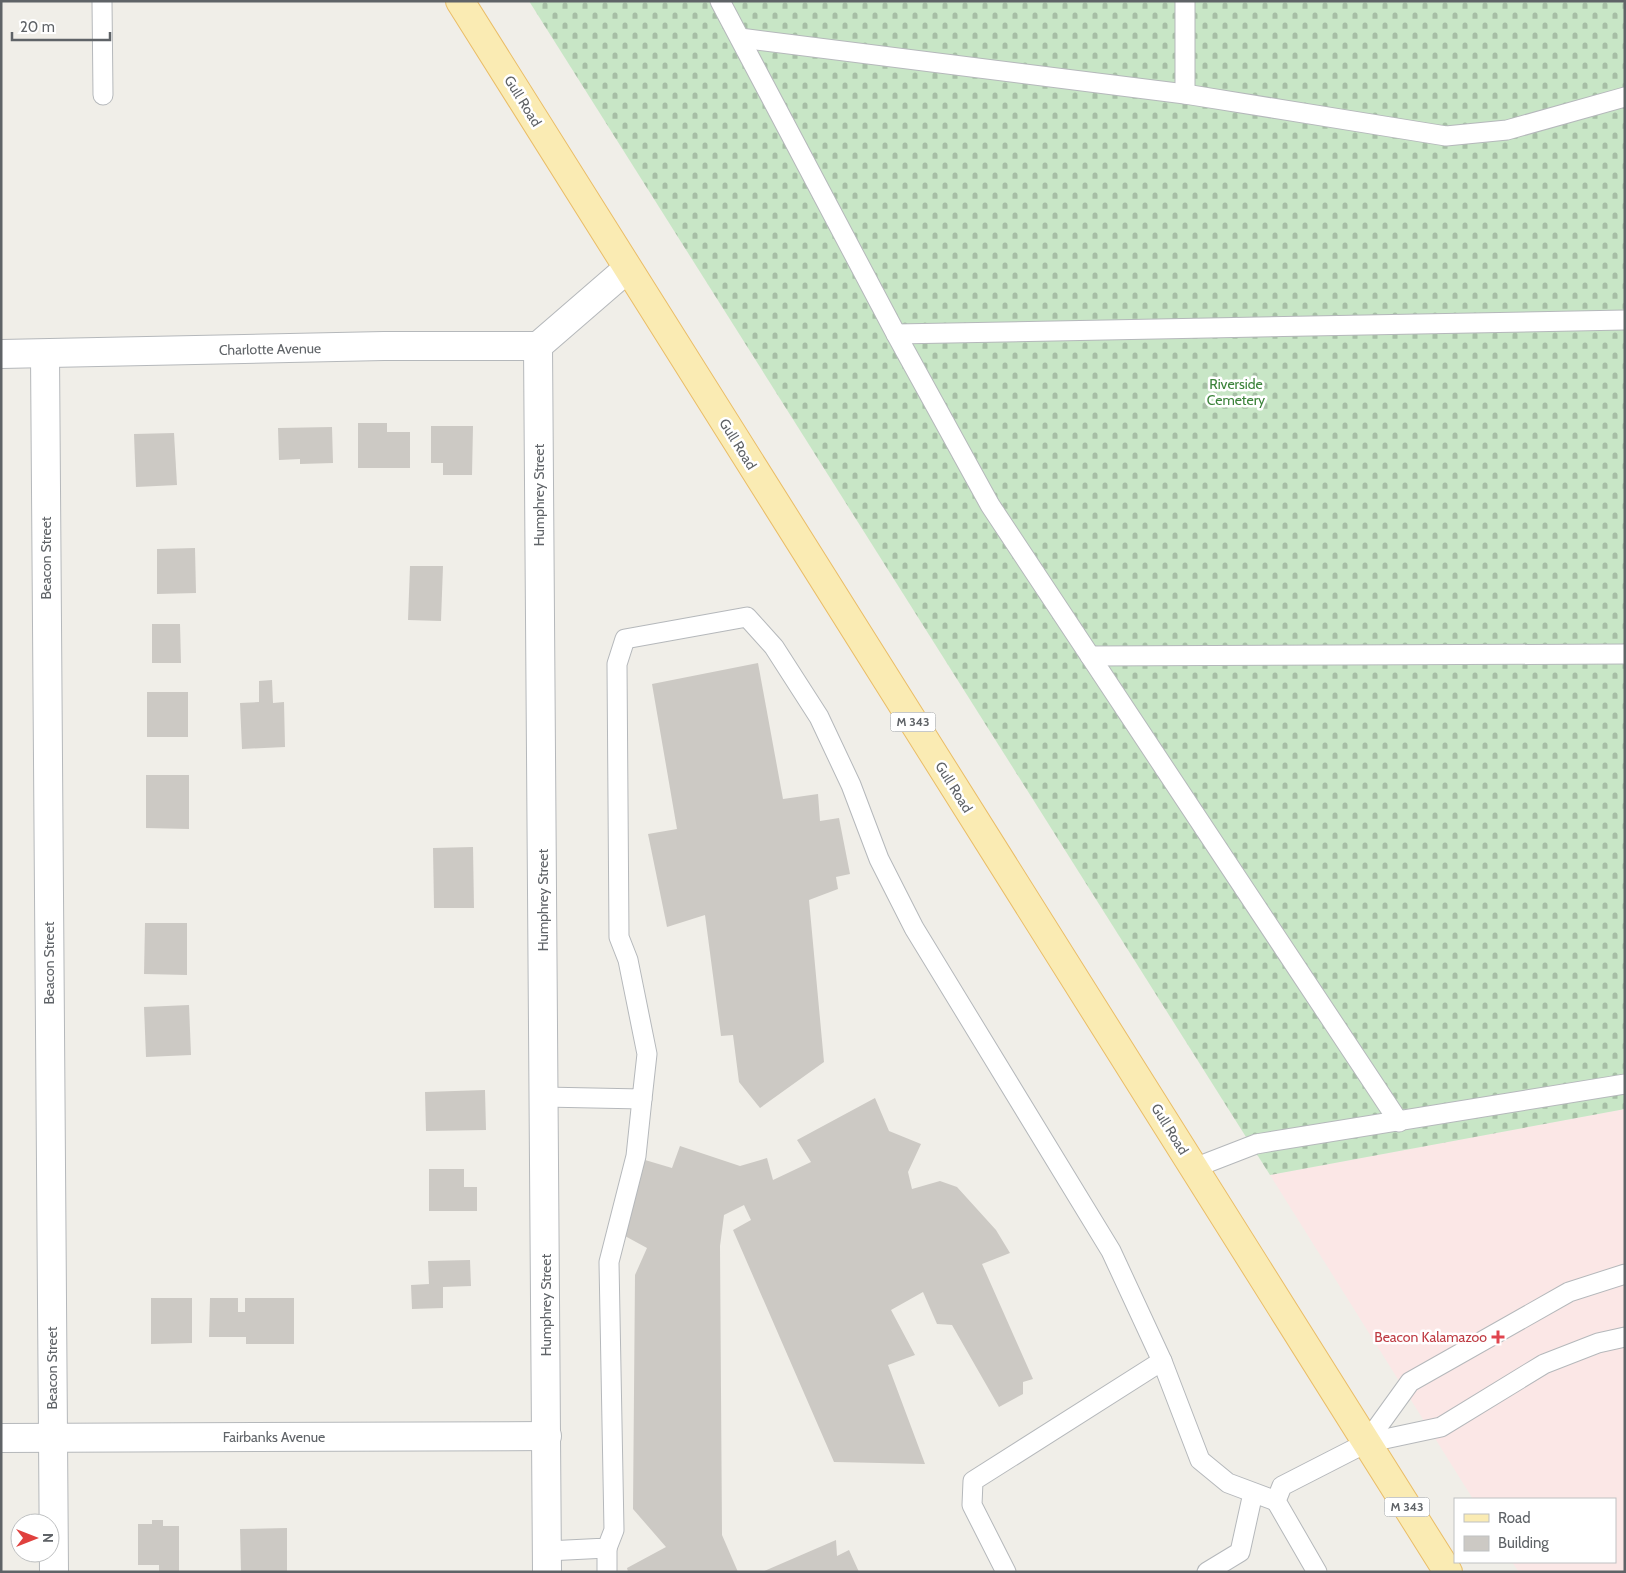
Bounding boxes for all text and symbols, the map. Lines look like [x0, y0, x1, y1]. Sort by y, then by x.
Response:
scale bar [12, 10, 110, 42]
text: 20 m [20, 18, 55, 36]
street label: Gull Road [500, 72, 546, 130]
street label: Charlotte Avenue [219, 339, 321, 359]
park label: Riverside Cemetery [1207, 375, 1265, 409]
street label: Gull Road [715, 415, 761, 473]
street label: Humphrey Street [530, 444, 548, 546]
street label: Beacon Street [37, 516, 55, 600]
road number: M 343 [890, 712, 936, 732]
street label: Gull Road [931, 758, 977, 816]
street label: Humphrey Street [534, 849, 552, 951]
street label: Beacon Street [40, 921, 58, 1005]
street label: Gull Road [1147, 1100, 1193, 1158]
street label: Humphrey Street [537, 1254, 555, 1356]
street label: Beacon Street [43, 1326, 61, 1410]
place label: Beacon Kalamazoo [1374, 1328, 1487, 1346]
marker: Beacon Kalamazoo [1491, 1330, 1505, 1344]
street label: Fairbanks Avenue [223, 1428, 325, 1446]
road number: M 343 [1384, 1498, 1430, 1516]
legend [1454, 1498, 1616, 1563]
text: Road [1498, 1509, 1531, 1527]
north arrow [10, 1513, 60, 1563]
text: N [39, 1533, 57, 1543]
text: Building [1498, 1534, 1549, 1552]

